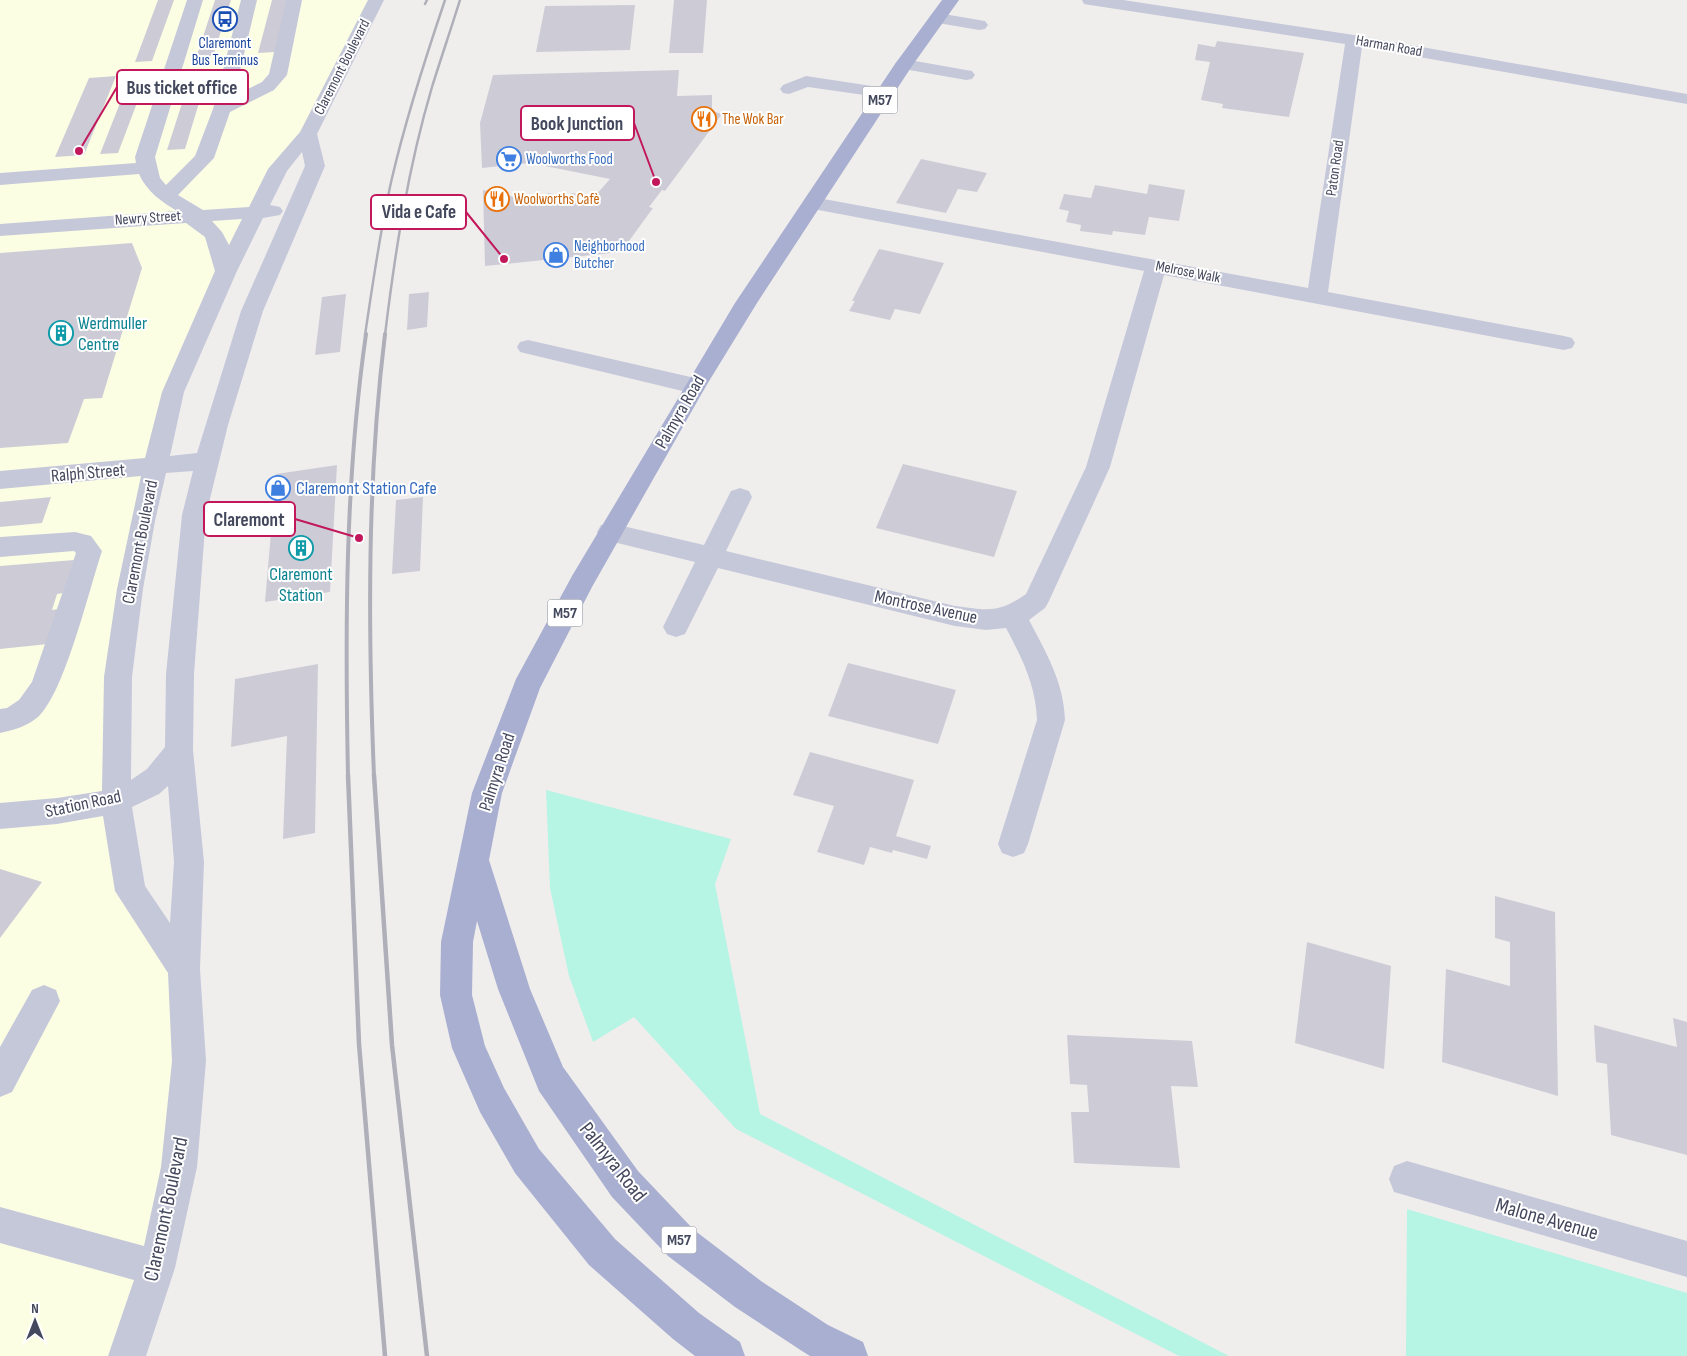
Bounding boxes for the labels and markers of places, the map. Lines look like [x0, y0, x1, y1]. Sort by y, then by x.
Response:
bus stop icon: Claremont Bus Terminus [212, 6, 238, 32]
place label: Claremont Bus Terminus [192, 34, 258, 70]
callout: Bus ticket office [117, 70, 248, 104]
callout: Book Junction [521, 106, 634, 140]
restaurant icon: The Wok Bar [691, 106, 717, 132]
place label: The Wok Bar [722, 110, 784, 129]
supermarket icon: Woolworths Food [496, 146, 522, 172]
place label: Woolworths Food [526, 150, 613, 169]
restaurant icon: Woolworths Cafè [484, 186, 510, 212]
place label: Woolworths Cafè [514, 190, 599, 209]
callout: Vida e Cafe [371, 195, 466, 229]
place label: Neighborhood Butcher [574, 237, 645, 273]
shop icon: Neighborhood Butcher [543, 242, 569, 268]
place label: Werdmuller Centre [78, 313, 147, 355]
building icon: Werdmuller Centre [48, 320, 74, 346]
shop icon: Claremont Station Cafe [265, 475, 291, 501]
place label: Claremont Station Cafe [296, 478, 437, 499]
callout: Claremont [204, 502, 295, 536]
building icon: Claremont Station [288, 535, 314, 561]
place label: Claremont Station [269, 564, 333, 606]

